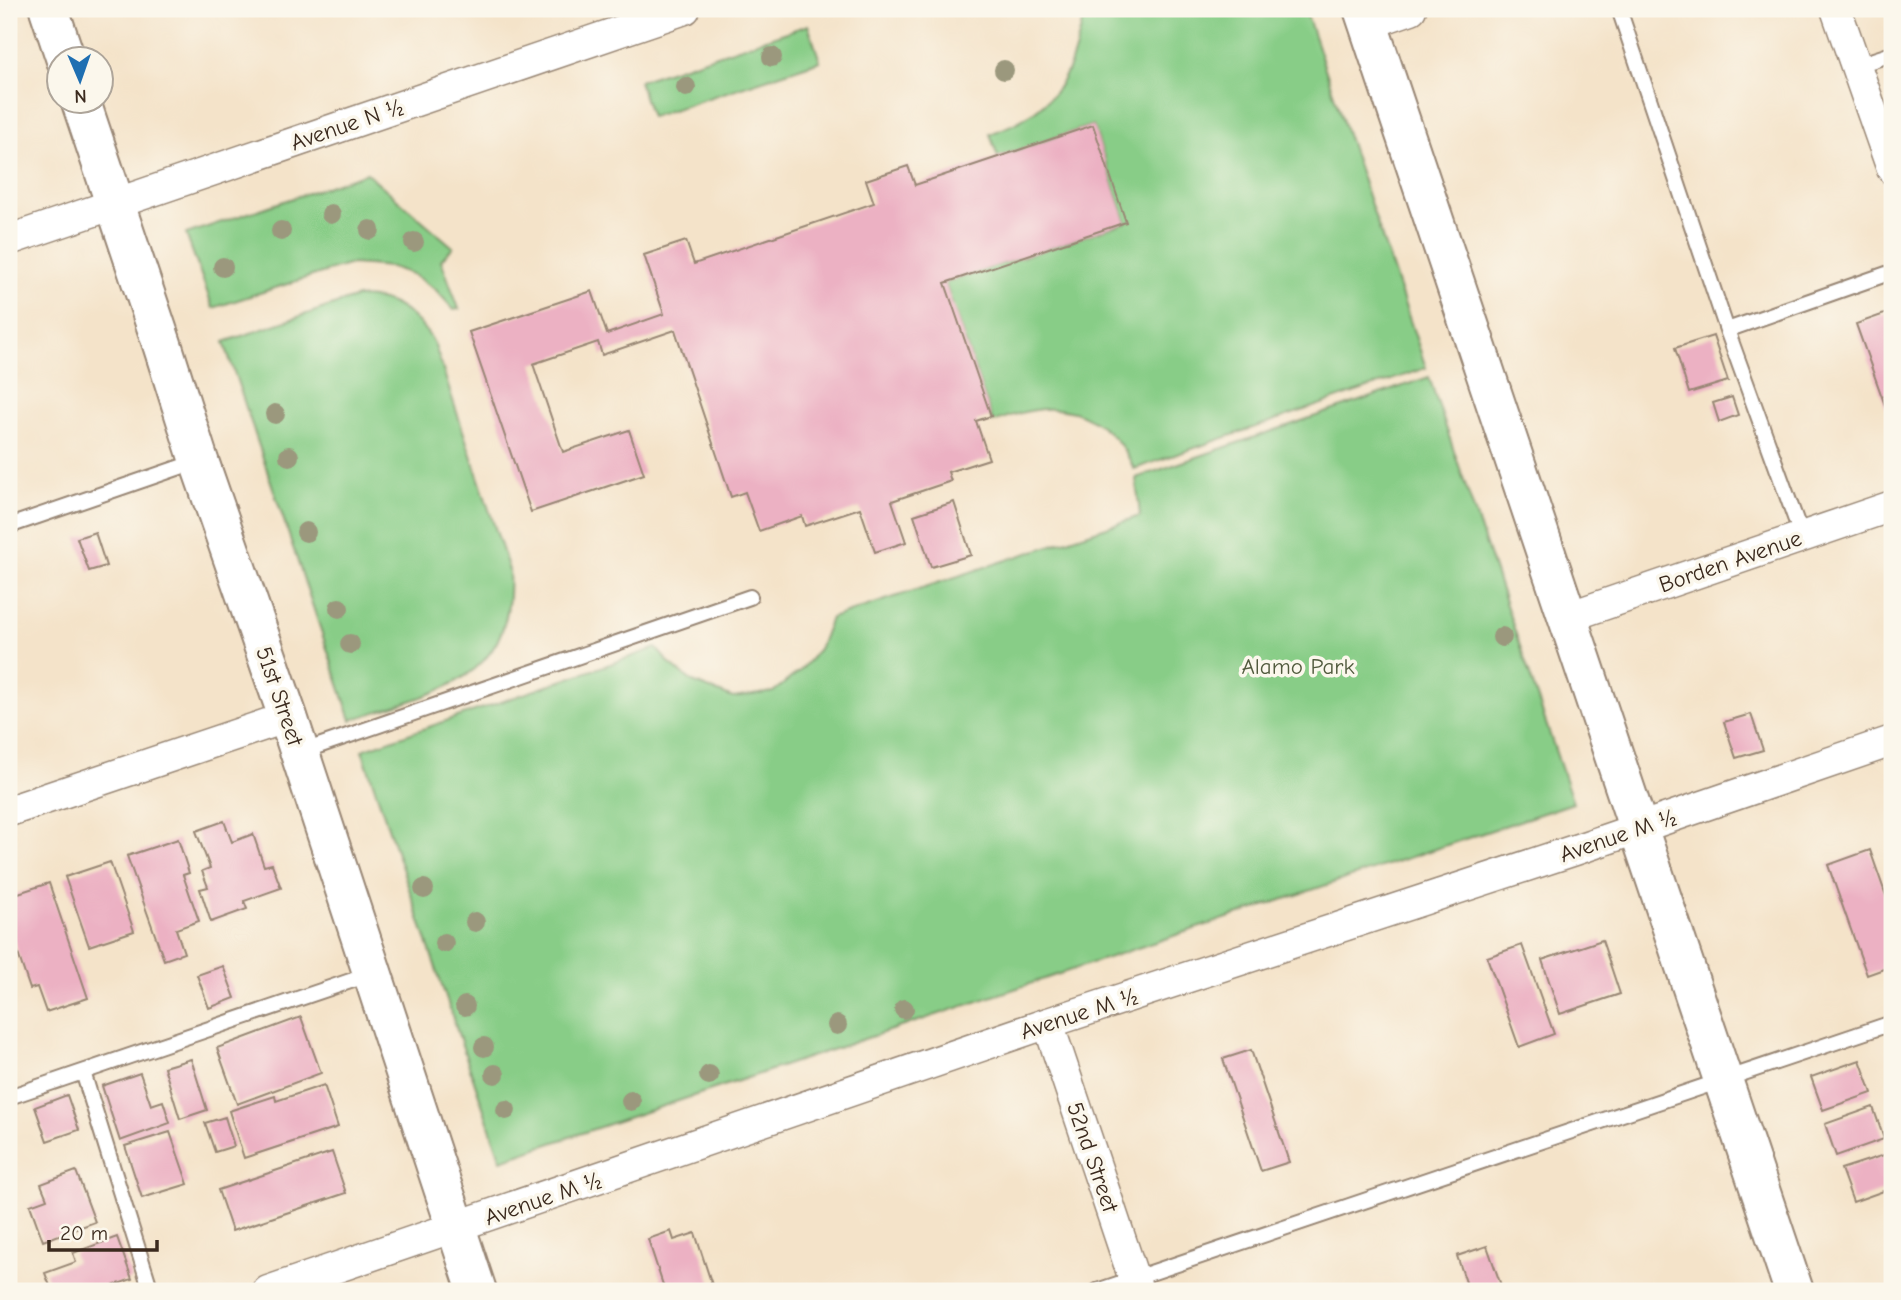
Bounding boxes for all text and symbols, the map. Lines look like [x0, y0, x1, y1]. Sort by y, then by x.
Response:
north arrow [46, 46, 116, 116]
text: N [74, 85, 87, 107]
street label: Avenue N ½ [287, 93, 407, 156]
street label: Borden Avenue [1655, 524, 1805, 598]
street label: 51st Street [250, 643, 310, 751]
park label: Alamo Park [1241, 653, 1355, 680]
street label: Avenue M ½ [1556, 803, 1680, 868]
street label: Avenue M ½ [1017, 982, 1141, 1045]
street label: 52nd Street [1061, 1099, 1124, 1217]
street label: Avenue M ½ [481, 1166, 605, 1231]
scale bar [49, 1209, 158, 1253]
text: 20 m [60, 1221, 108, 1245]

